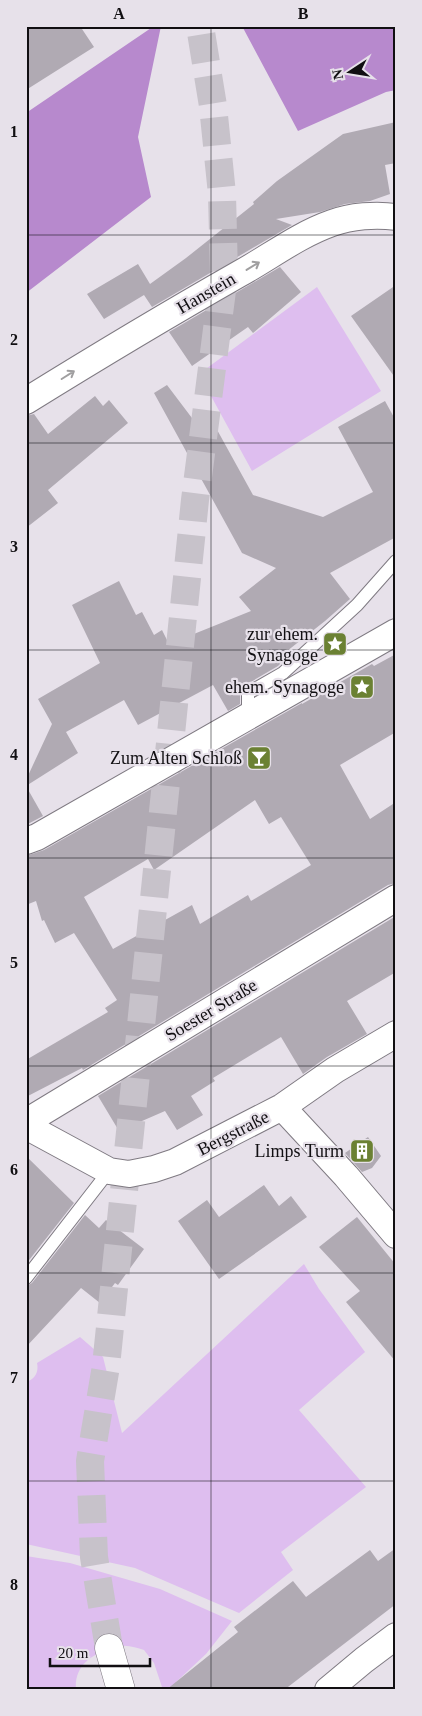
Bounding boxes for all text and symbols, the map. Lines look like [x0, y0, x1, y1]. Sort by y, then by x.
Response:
text: A [113, 5, 125, 22]
text: B [298, 5, 309, 22]
north arrow [324, 48, 374, 98]
text: N [329, 68, 346, 81]
text: 1 [10, 123, 18, 140]
one-way arrow [246, 261, 260, 271]
street label: Hanstein [173, 268, 239, 318]
text: 2 [10, 331, 18, 348]
one-way arrow [60, 370, 74, 380]
text: 3 [10, 538, 18, 555]
place label: zur ehem. Synagoge [247, 624, 318, 665]
place icon: zur ehem. Synagoge [322, 631, 348, 657]
place icon: ehem. Synagoge [349, 674, 375, 700]
place label: ehem. Synagoge [225, 677, 344, 697]
bar icon: Zum Alten Schloß [246, 745, 272, 771]
text: 4 [10, 746, 18, 763]
place label: Zum Alten Schloß [110, 748, 242, 768]
text: 5 [10, 954, 18, 971]
street label: Soester Straße [161, 975, 261, 1045]
street label: Bergstraße [194, 1106, 272, 1160]
building icon: Limps Turm [349, 1138, 375, 1164]
place label: Limps Turm [254, 1141, 344, 1161]
text: 6 [10, 1161, 18, 1178]
text: 7 [10, 1369, 18, 1386]
text: 8 [10, 1576, 18, 1593]
scale bar [50, 1636, 150, 1668]
text: 20 m [58, 1645, 89, 1661]

